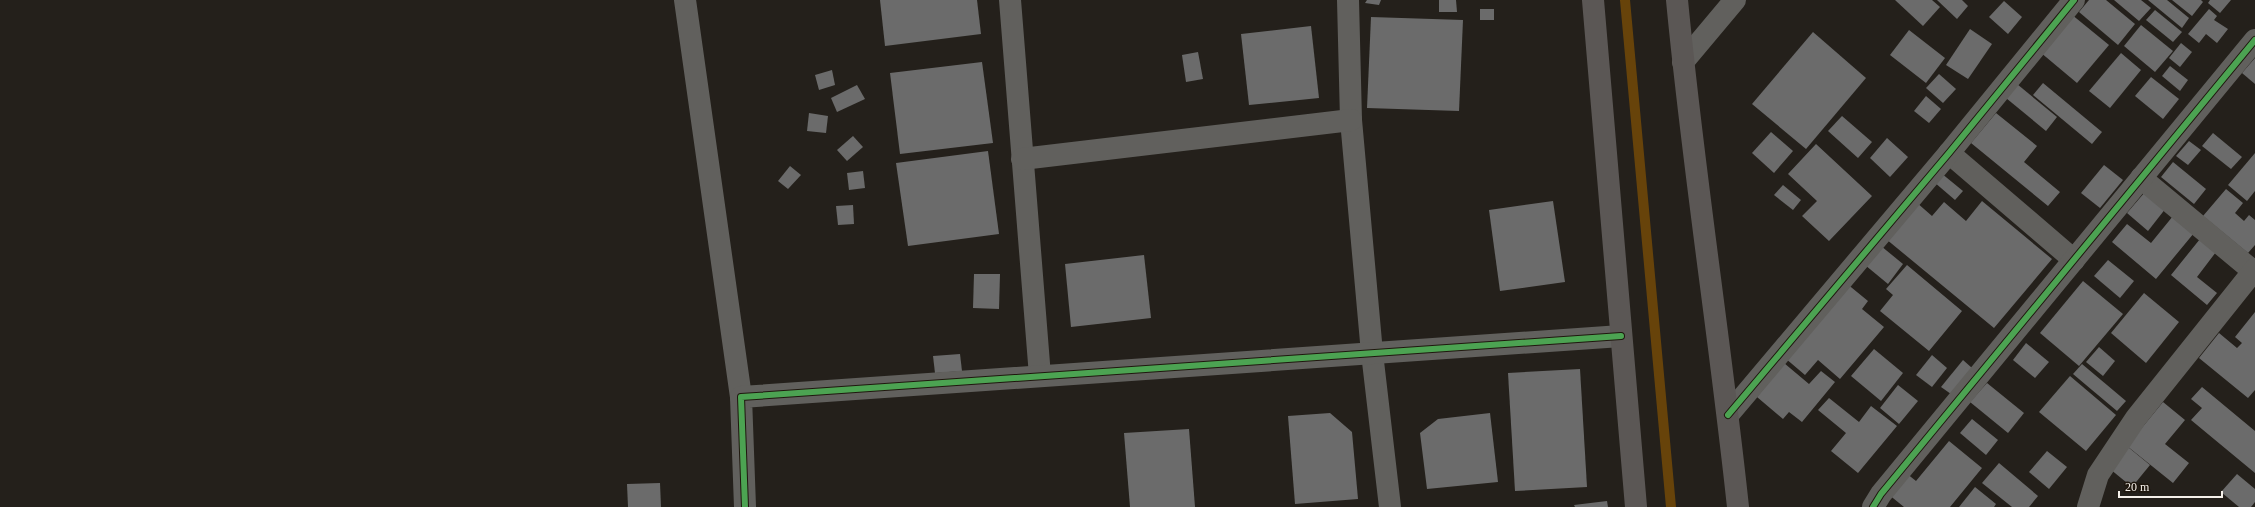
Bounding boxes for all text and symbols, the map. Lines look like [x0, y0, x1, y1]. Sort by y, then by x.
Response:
scale bar [2119, 473, 2222, 499]
text: 20 m [2125, 480, 2150, 494]

